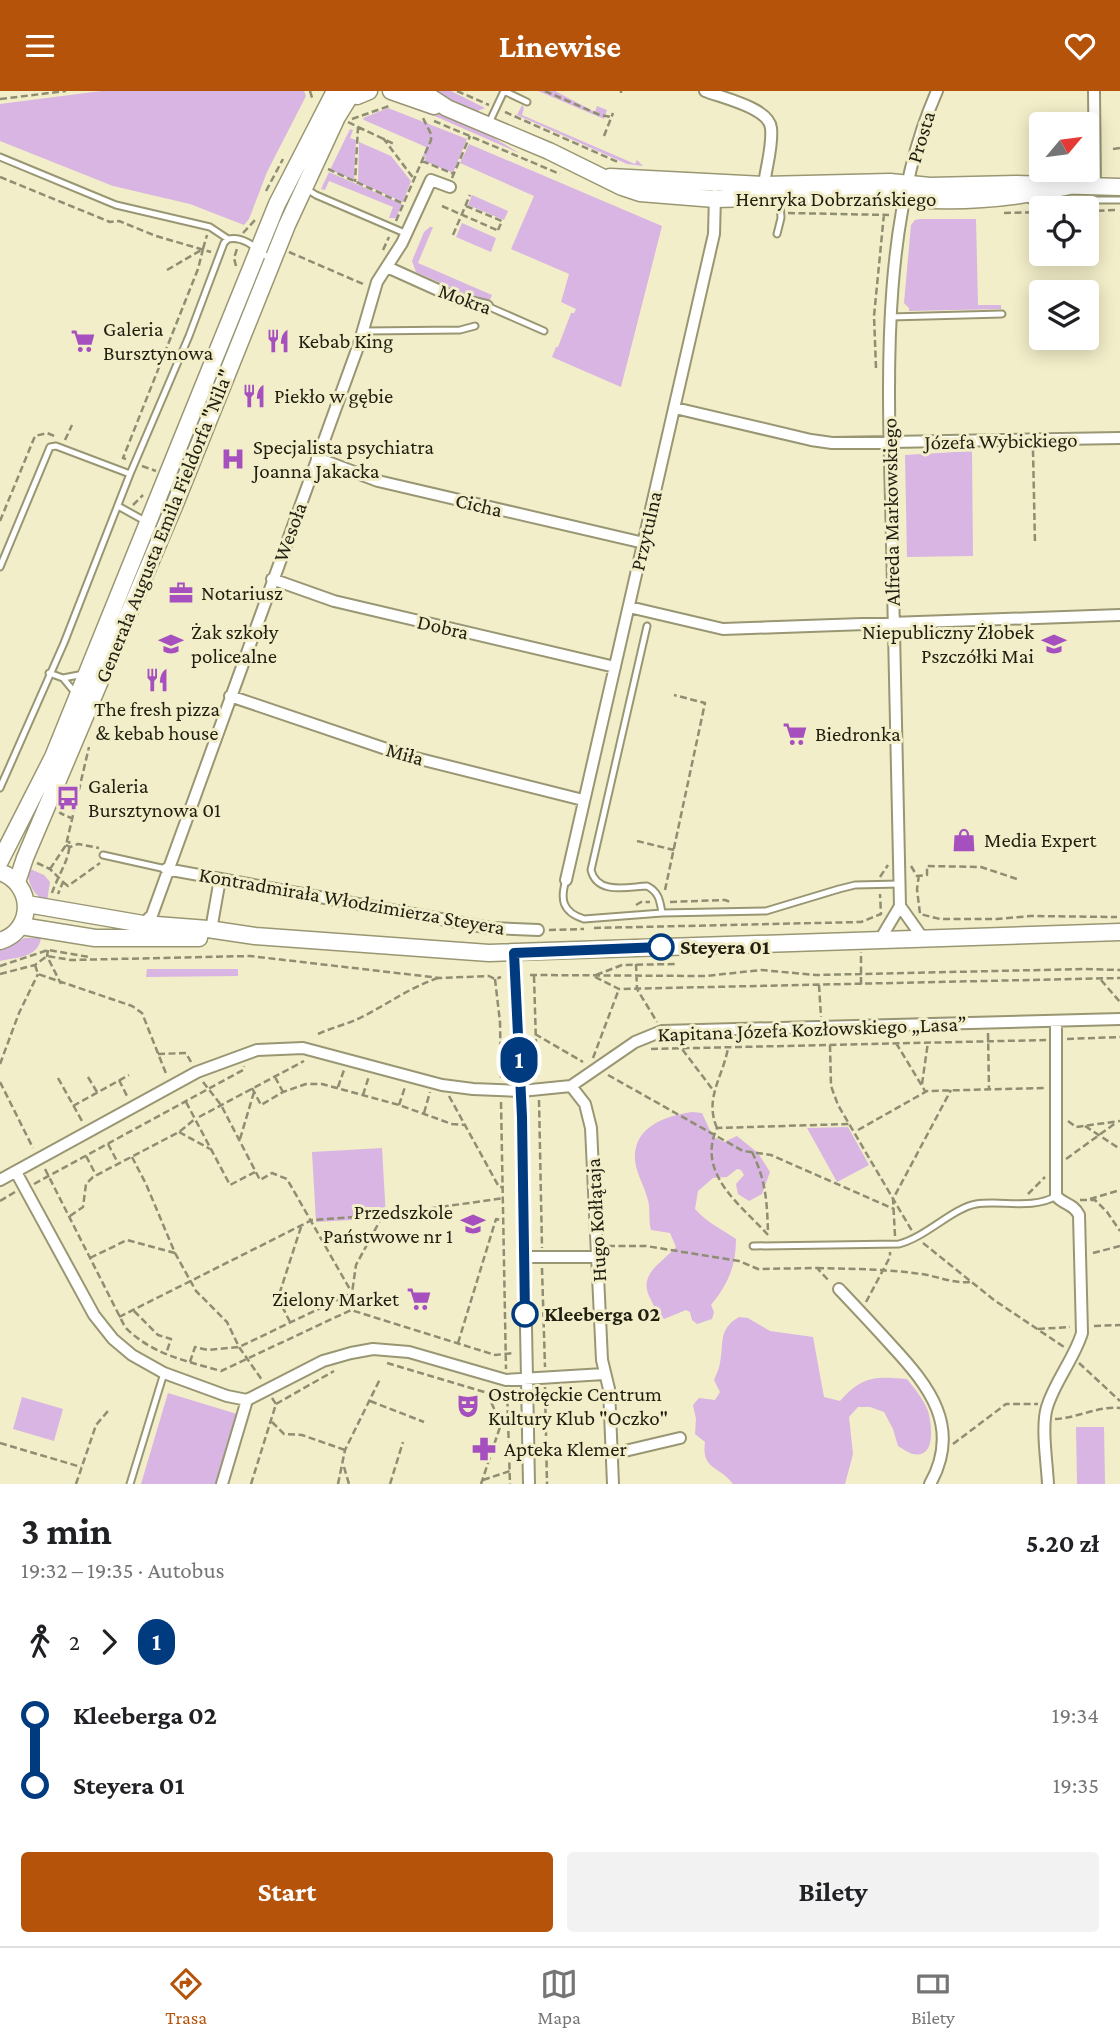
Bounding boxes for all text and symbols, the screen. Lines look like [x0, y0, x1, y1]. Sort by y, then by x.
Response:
icon: menu [21, 27, 59, 65]
icon: heart [1061, 27, 1099, 65]
text: Linewise [499, 28, 621, 64]
street label: Prosta [902, 108, 940, 166]
north arrow [1029, 112, 1099, 182]
map controls [1029, 112, 1099, 350]
street label: Henryka Dobrzańskiego [736, 187, 936, 211]
button: locate [1029, 196, 1099, 266]
street label: Mokra [435, 278, 495, 320]
button: layers [1029, 280, 1099, 350]
place label: Galeria Bursztynowa [103, 317, 214, 365]
supermarket icon: Galeria Bursztynowa [69, 327, 97, 355]
restaurant icon: Kebab King [264, 327, 292, 355]
place label: Kebab King [298, 329, 393, 353]
street label: Generała Augusta Emila Fieldorfa "Nila" [90, 366, 238, 686]
restaurant icon: Piekło w gębie [240, 382, 268, 410]
place label: Piekło w gębie [274, 384, 393, 408]
street label: Alfreda Markowskiego [877, 418, 905, 606]
street label: Józefa Wybickiego [922, 428, 1078, 454]
place label: Specjalista psychiatra Joanna Jakacka [251, 435, 434, 483]
hospital icon: Specjalista psychiatra Joanna Jakacka [219, 445, 247, 473]
street label: Cicha [453, 488, 505, 522]
street label: Przytulna [625, 489, 667, 573]
street label: Wesoła [268, 499, 312, 565]
office icon: Notariusz [167, 579, 195, 607]
place label: Notariusz [201, 581, 283, 605]
street label: Dobra [415, 609, 471, 645]
place label: Żak szkoły policealne [191, 620, 279, 668]
place label: Niepubliczny Żłobek Pszczółki Mai [862, 620, 1034, 668]
school or university icon: Żak szkoły policealne [157, 630, 185, 658]
school or university icon: Niepubliczny Żłobek Pszczółki Mai [1040, 630, 1068, 658]
restaurant icon: The fresh pizza & kebab house [143, 666, 171, 694]
place label: The fresh pizza & kebab house [94, 697, 220, 745]
supermarket icon: Biedronka [781, 720, 809, 748]
place label: Biedronka [815, 722, 901, 746]
street label: Miła [383, 737, 427, 771]
place label: Galeria Bursztynowa 01 [88, 774, 221, 822]
bus stop icon: Galeria Bursztynowa 01 [54, 784, 82, 812]
shop icon: Media Expert [950, 826, 978, 854]
place label: Media Expert [984, 828, 1097, 852]
street label: Kontradmirała Włodzimierza Steyera [197, 862, 507, 940]
marker: Steyera 01 [648, 934, 674, 960]
place label: Steyera 01 [680, 935, 770, 959]
street label: Kapitana Józefa Kozłowskiego „Lasa” [657, 1012, 967, 1046]
line badge: 1 [496, 1037, 542, 1083]
text: 1 [515, 1046, 523, 1073]
street label: Hugo Kołłątaja [581, 1157, 611, 1282]
place label: Przedszkole Państwowe nr 1 [323, 1200, 453, 1248]
school or university icon: Przedszkole Państwowe nr 1 [459, 1210, 487, 1238]
supermarket icon: Zielony Market [405, 1285, 433, 1313]
place label: Zielony Market [272, 1287, 400, 1311]
marker: Kleeberga 02 [512, 1301, 538, 1327]
place label: Kleeberga 02 [544, 1302, 661, 1326]
place label: Ostrołęckie Centrum Kultury Klub "Oczko" [488, 1382, 668, 1430]
theatre icon: Ostrołęckie Centrum Kultury Klub "Oczko" [454, 1392, 482, 1420]
pharmacy icon: Apteka Klemer [470, 1435, 498, 1463]
place label: Apteka Klemer [504, 1437, 627, 1461]
text: 3 min [21, 1510, 112, 1552]
text: 5.20 zł [1026, 1529, 1099, 1558]
text: 19:32 – 19:35 · Autobus [21, 1557, 225, 1583]
icon: walk [21, 1623, 59, 1661]
icon: forward [90, 1623, 128, 1661]
text: 1 [152, 1628, 161, 1655]
text: 2 [69, 1629, 80, 1655]
text: Kleeberga 02 [73, 1701, 217, 1730]
text: 19:34 [1052, 1702, 1099, 1728]
text: Steyera 01 [73, 1771, 184, 1800]
text: 19:35 [1053, 1772, 1099, 1798]
button: Start [21, 1852, 553, 1932]
button: Bilety [567, 1852, 1099, 1932]
tab: Trasa [165, 1965, 207, 2028]
tab: Mapa [537, 1965, 581, 2028]
tab: Bilety [911, 1965, 955, 2028]

